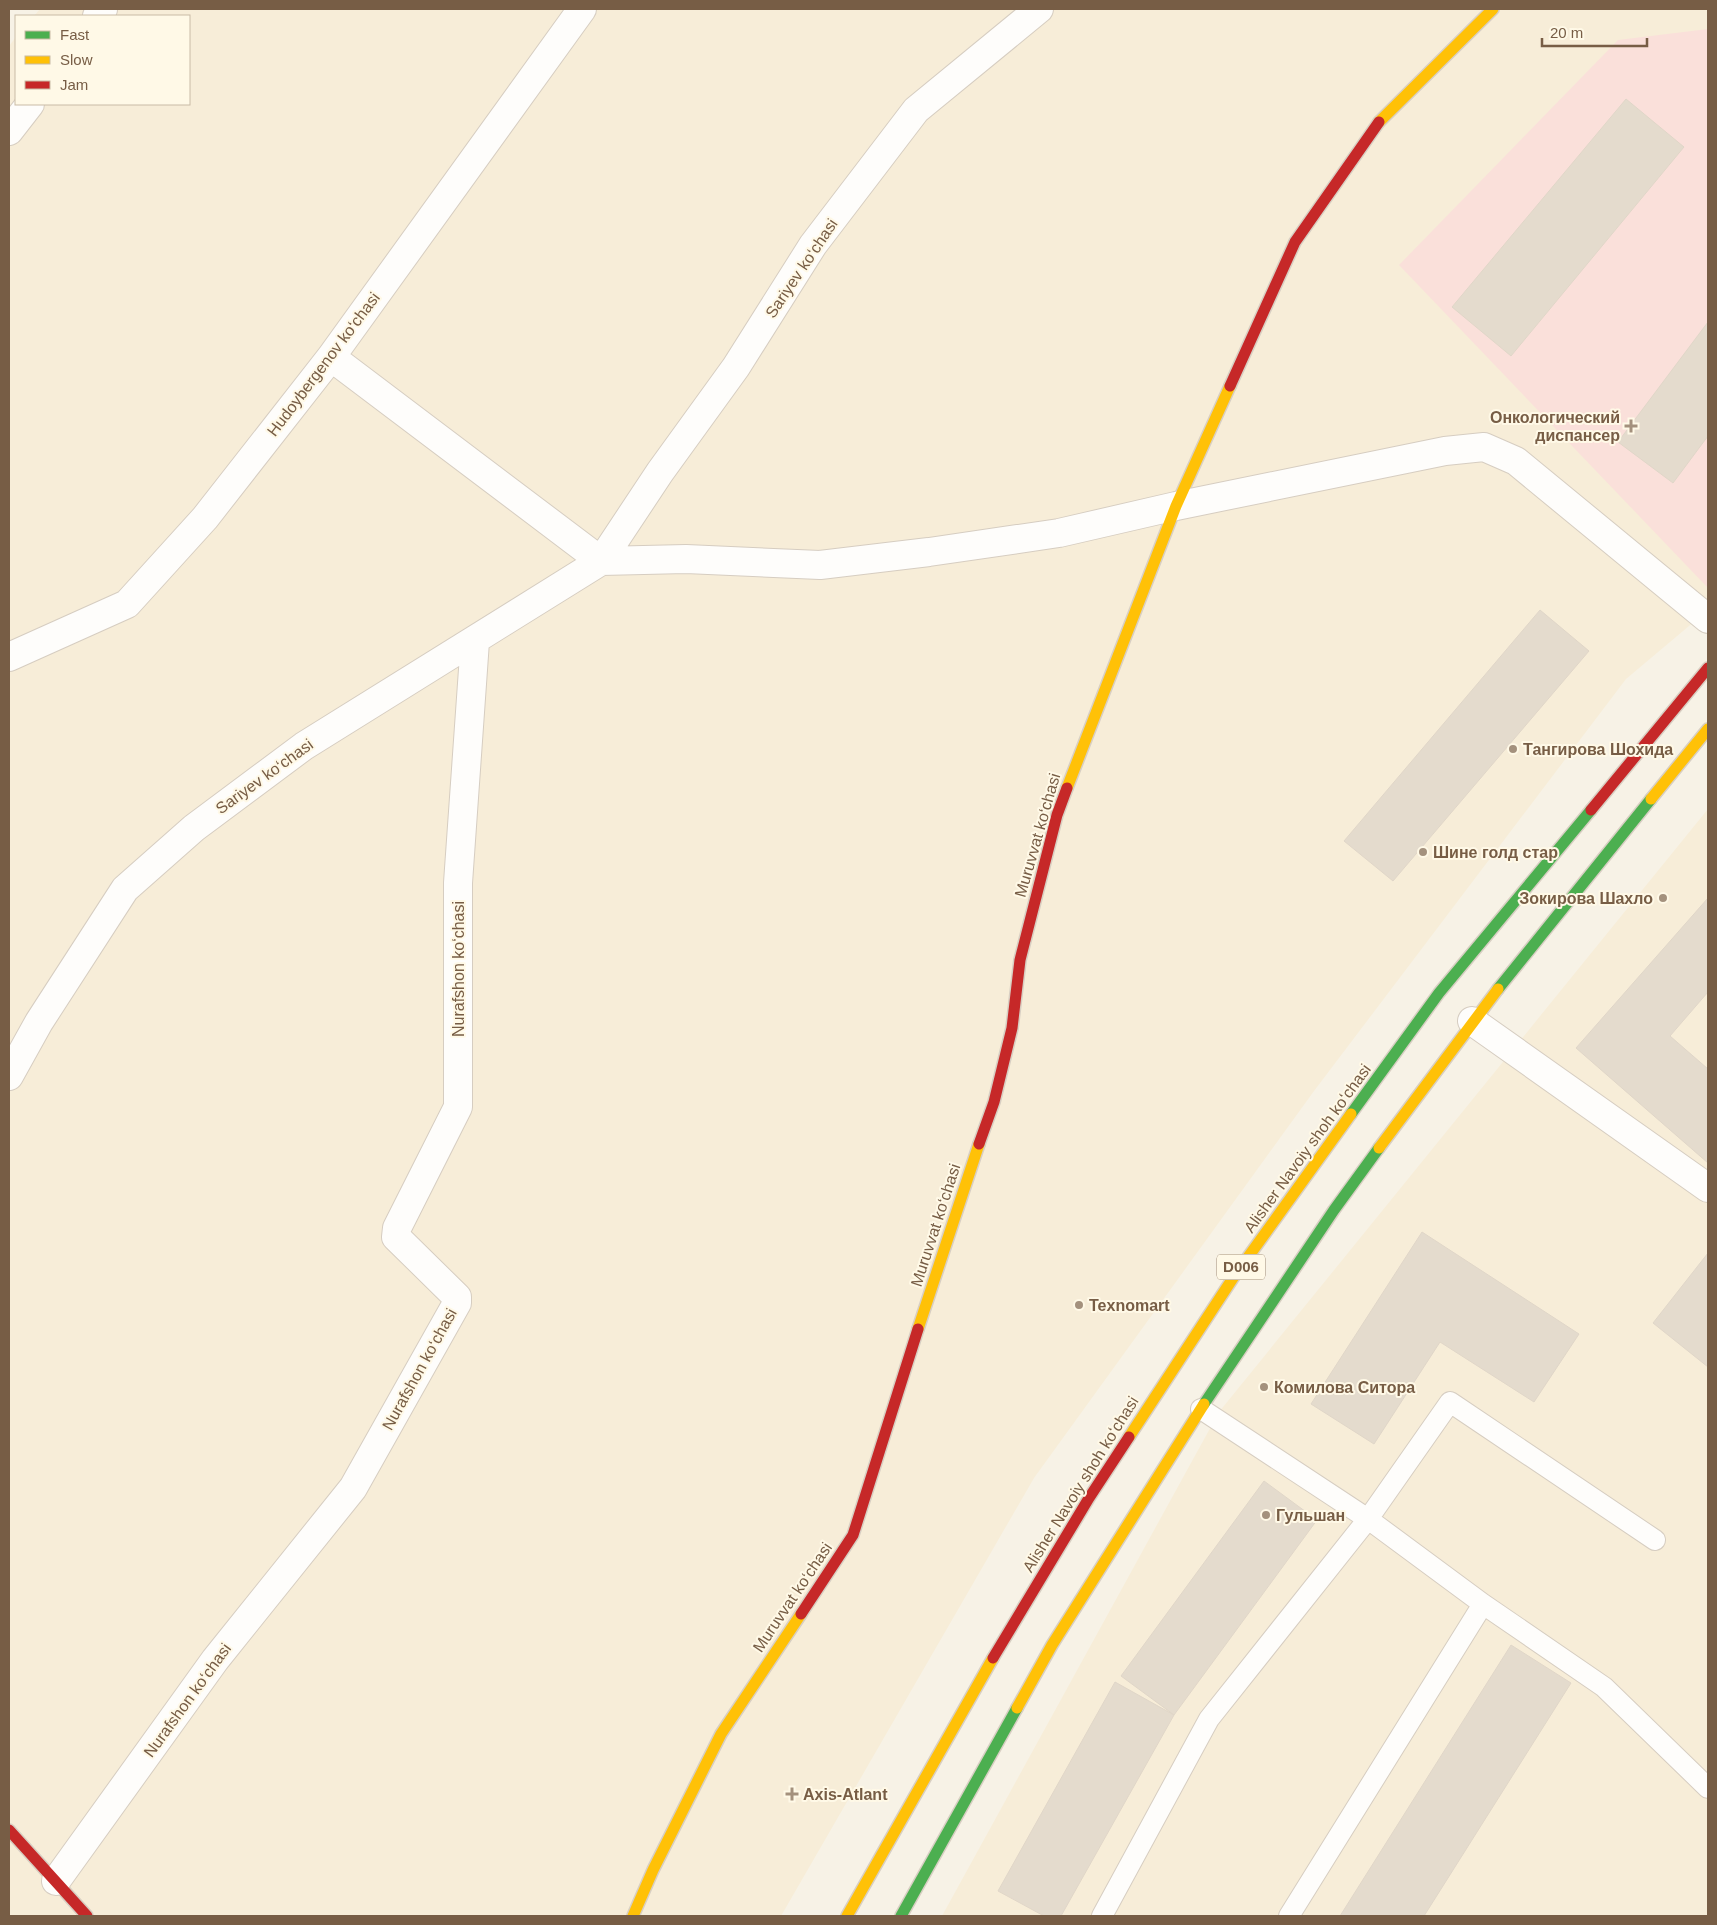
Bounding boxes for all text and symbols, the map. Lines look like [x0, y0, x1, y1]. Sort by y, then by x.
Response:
legend [15, 15, 190, 105]
scale bar [1542, 15, 1647, 47]
text: 20 m [1550, 24, 1583, 41]
text: Fast [60, 26, 90, 43]
text: Slow [60, 51, 93, 68]
text: Jam [60, 76, 88, 93]
street label: Sariyev ko‘chasi [762, 216, 841, 321]
street label: Hudoybergenov ko‘chasi [264, 289, 383, 439]
place label: Онкологический диспансер [1490, 409, 1620, 444]
marker: Онкологический диспансер [1624, 419, 1638, 433]
street label: Sariyev ko‘chasi [213, 736, 316, 817]
place label: Тангирова Шохида [1523, 741, 1673, 758]
marker: Тангирова Шохида [1507, 743, 1519, 755]
street label: Muruvvat ko‘chasi [1012, 771, 1063, 899]
place label: Шине голд стар [1433, 844, 1558, 861]
marker: Шине голд стар [1417, 846, 1429, 858]
place label: Зокирова Шахло [1519, 890, 1653, 907]
marker: Зокирова Шахло [1657, 892, 1669, 904]
street label: Nurafshon ko‘chasi [450, 901, 467, 1037]
street label: Alisher Navoiy shoh koʻchasi [1241, 1061, 1374, 1236]
street label: Muruvvat ko‘chasi [908, 1162, 963, 1289]
road number: D006 [1217, 1254, 1265, 1280]
place label: Texnomart [1089, 1297, 1170, 1314]
marker: Texnomart [1073, 1299, 1085, 1311]
street label: Nurafshon ko‘chasi [379, 1306, 460, 1433]
place label: Комилова Ситора [1274, 1379, 1415, 1396]
marker: Комилова Ситора [1258, 1381, 1270, 1393]
street label: Alisher Navoiy shoh koʻchasi [1019, 1393, 1142, 1575]
place label: Гульшан [1276, 1507, 1345, 1524]
marker: Гульшан [1260, 1509, 1272, 1521]
street label: Muruvvat ko‘chasi [750, 1539, 835, 1655]
street label: Nurafshon ko‘chasi [141, 1640, 234, 1760]
place label: Axis-Atlant [803, 1786, 888, 1803]
marker: Axis-Atlant [785, 1787, 799, 1801]

